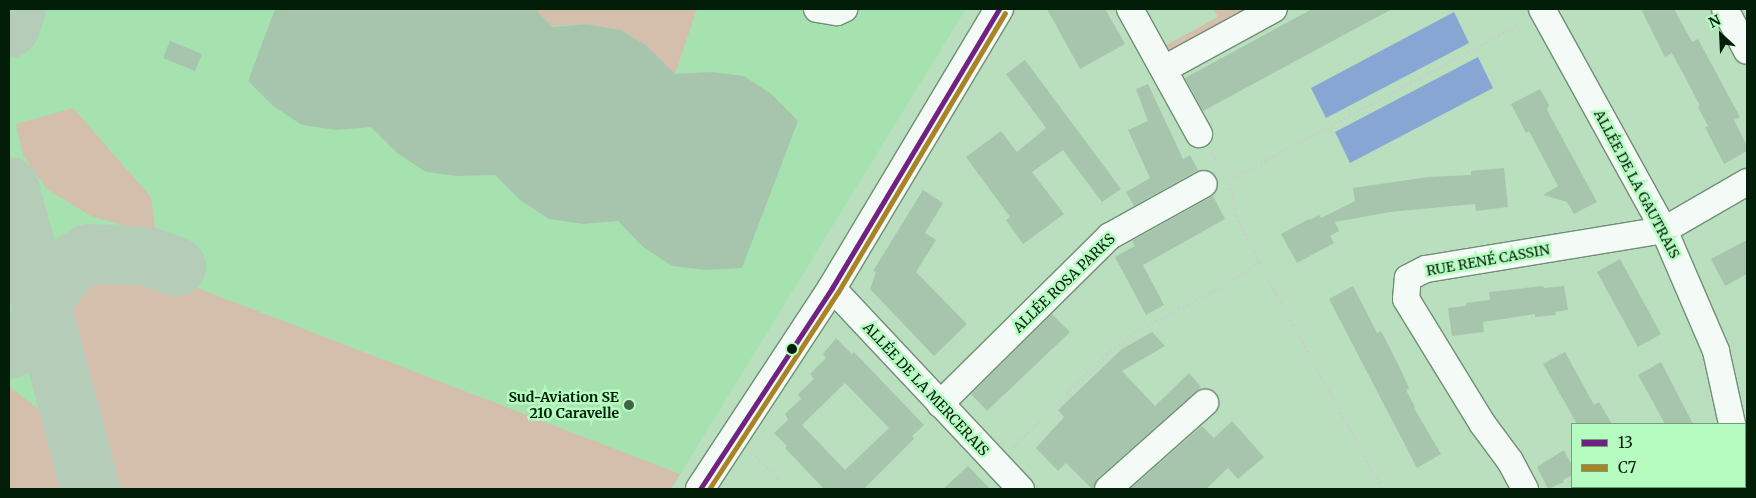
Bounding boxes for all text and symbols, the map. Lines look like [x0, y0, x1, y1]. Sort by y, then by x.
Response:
north arrow [1696, 10, 1746, 60]
text: N [1706, 11, 1723, 32]
street label: ALLÉE DE LA GAUTRAIS [1591, 107, 1683, 261]
street label: ALLÉE ROSA PARKS [1010, 230, 1118, 336]
street label: RUE RENÉ CASSIN [1425, 241, 1551, 279]
street label: ALLÉE DE LA MERCERAIS [860, 319, 992, 459]
unlabelled marker [787, 344, 797, 354]
place label: Sud-Aviation SE 210 Caravelle [509, 389, 619, 422]
marker: Sud-Aviation SE 210 Caravelle [623, 399, 635, 411]
legend [1571, 423, 1746, 488]
text: 13 [1618, 433, 1633, 452]
text: C7 [1618, 458, 1636, 477]

